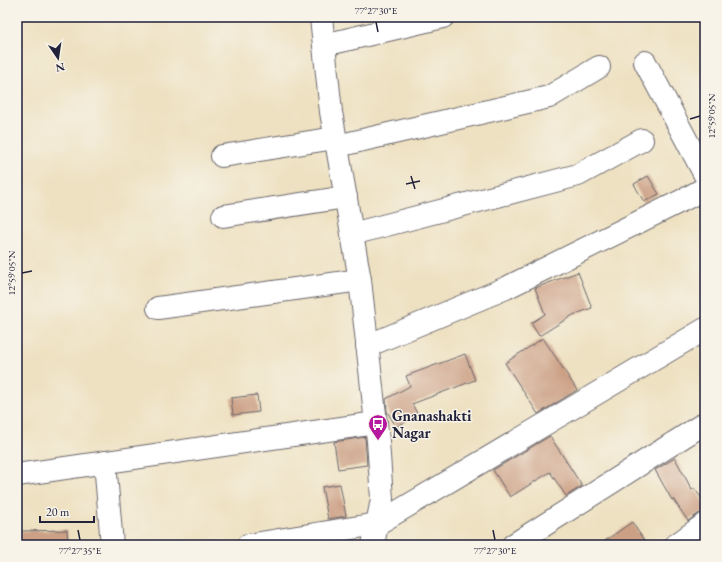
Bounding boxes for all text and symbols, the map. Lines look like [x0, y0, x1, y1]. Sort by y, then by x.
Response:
text: 77°27'30"E [355, 4, 398, 17]
north arrow [38, 38, 78, 78]
text: N [54, 60, 66, 76]
text: 12°59'05"N [705, 93, 718, 138]
text: 12°59'05"N [5, 250, 18, 295]
place label: Gnanashakti Nagar [392, 406, 472, 442]
bus stop icon: Gnanashakti Nagar [367, 413, 389, 441]
scale bar [40, 498, 94, 524]
text: 20 m [46, 504, 70, 520]
text: 77°27'35"E [59, 544, 102, 557]
text: 77°27'30"E [474, 544, 517, 557]

